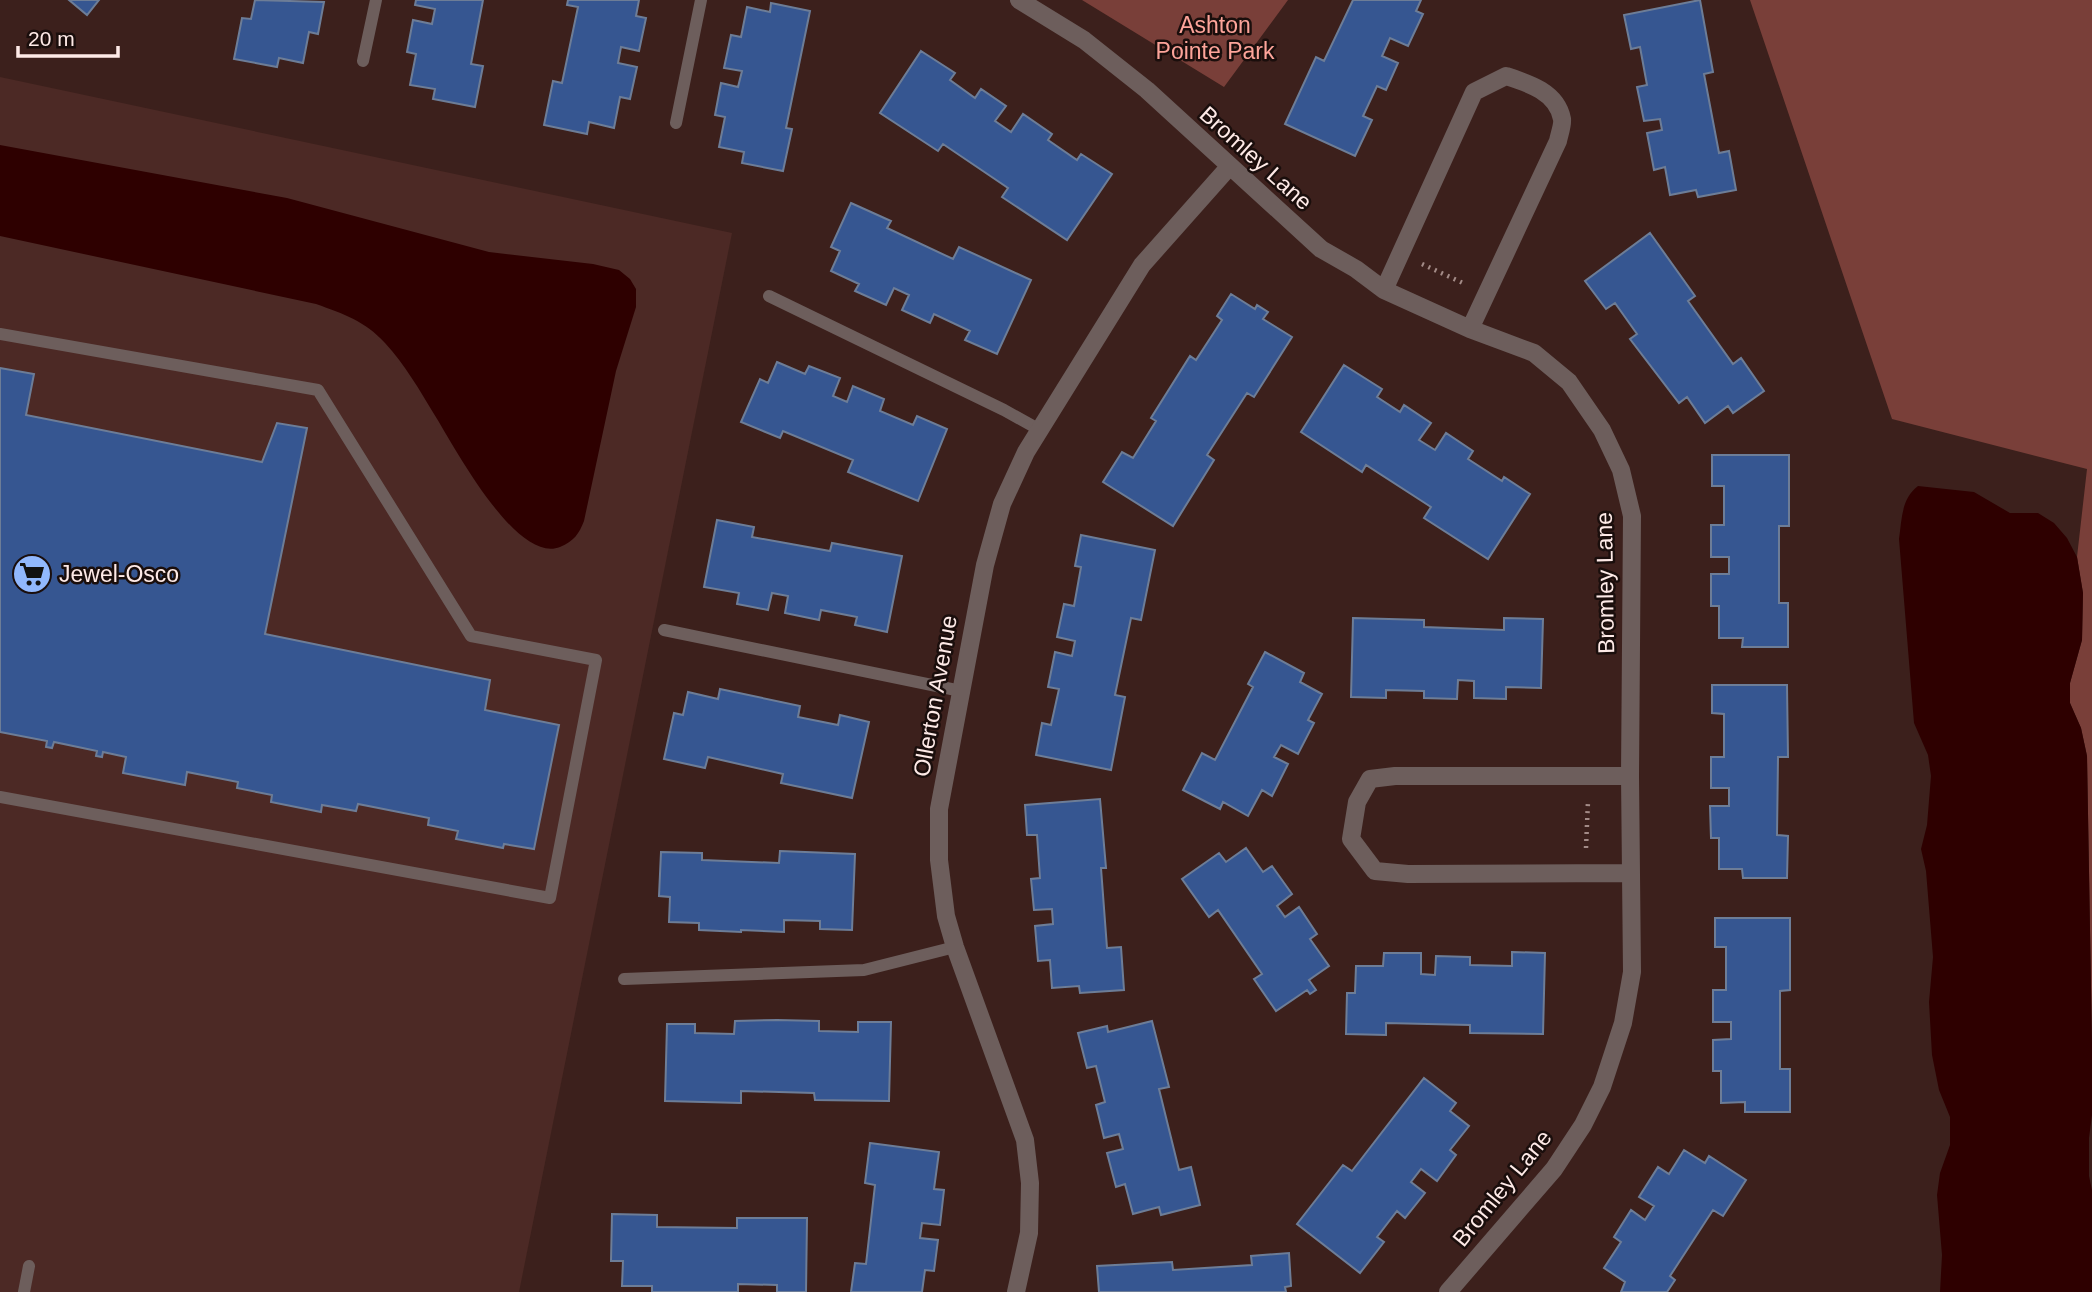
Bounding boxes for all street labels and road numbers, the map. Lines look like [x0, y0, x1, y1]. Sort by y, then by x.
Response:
street label: Bromley Lane [1195, 101, 1317, 215]
street label: Bromley Lane [1591, 512, 1619, 654]
street label: Ollerton Avenue [908, 613, 962, 779]
street label: Bromley Lane [1447, 1125, 1557, 1251]

